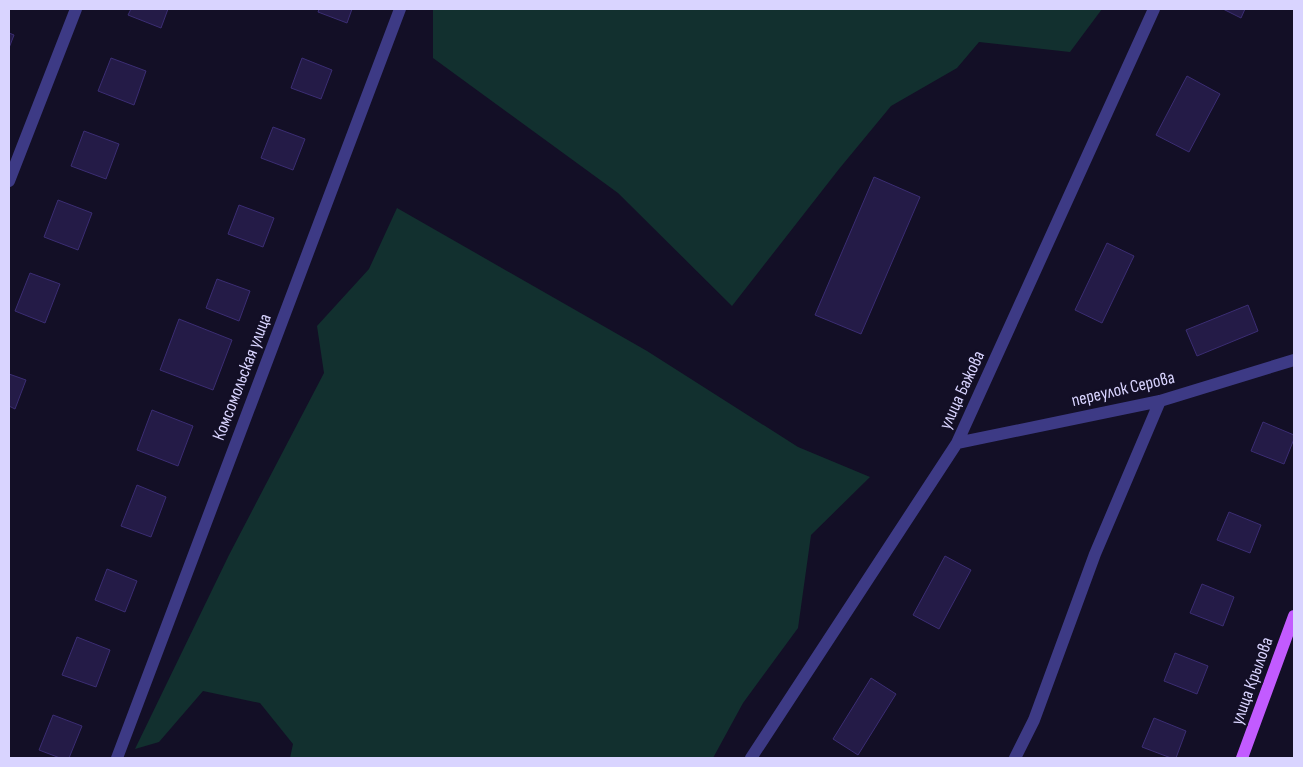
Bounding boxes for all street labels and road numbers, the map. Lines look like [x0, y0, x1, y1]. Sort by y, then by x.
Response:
street label: Комсомольская улица [208, 311, 276, 443]
street label: улица Бажова [935, 347, 989, 433]
street label: переулок Серова [1069, 367, 1177, 411]
street label: улица Крылова [1226, 634, 1278, 728]

